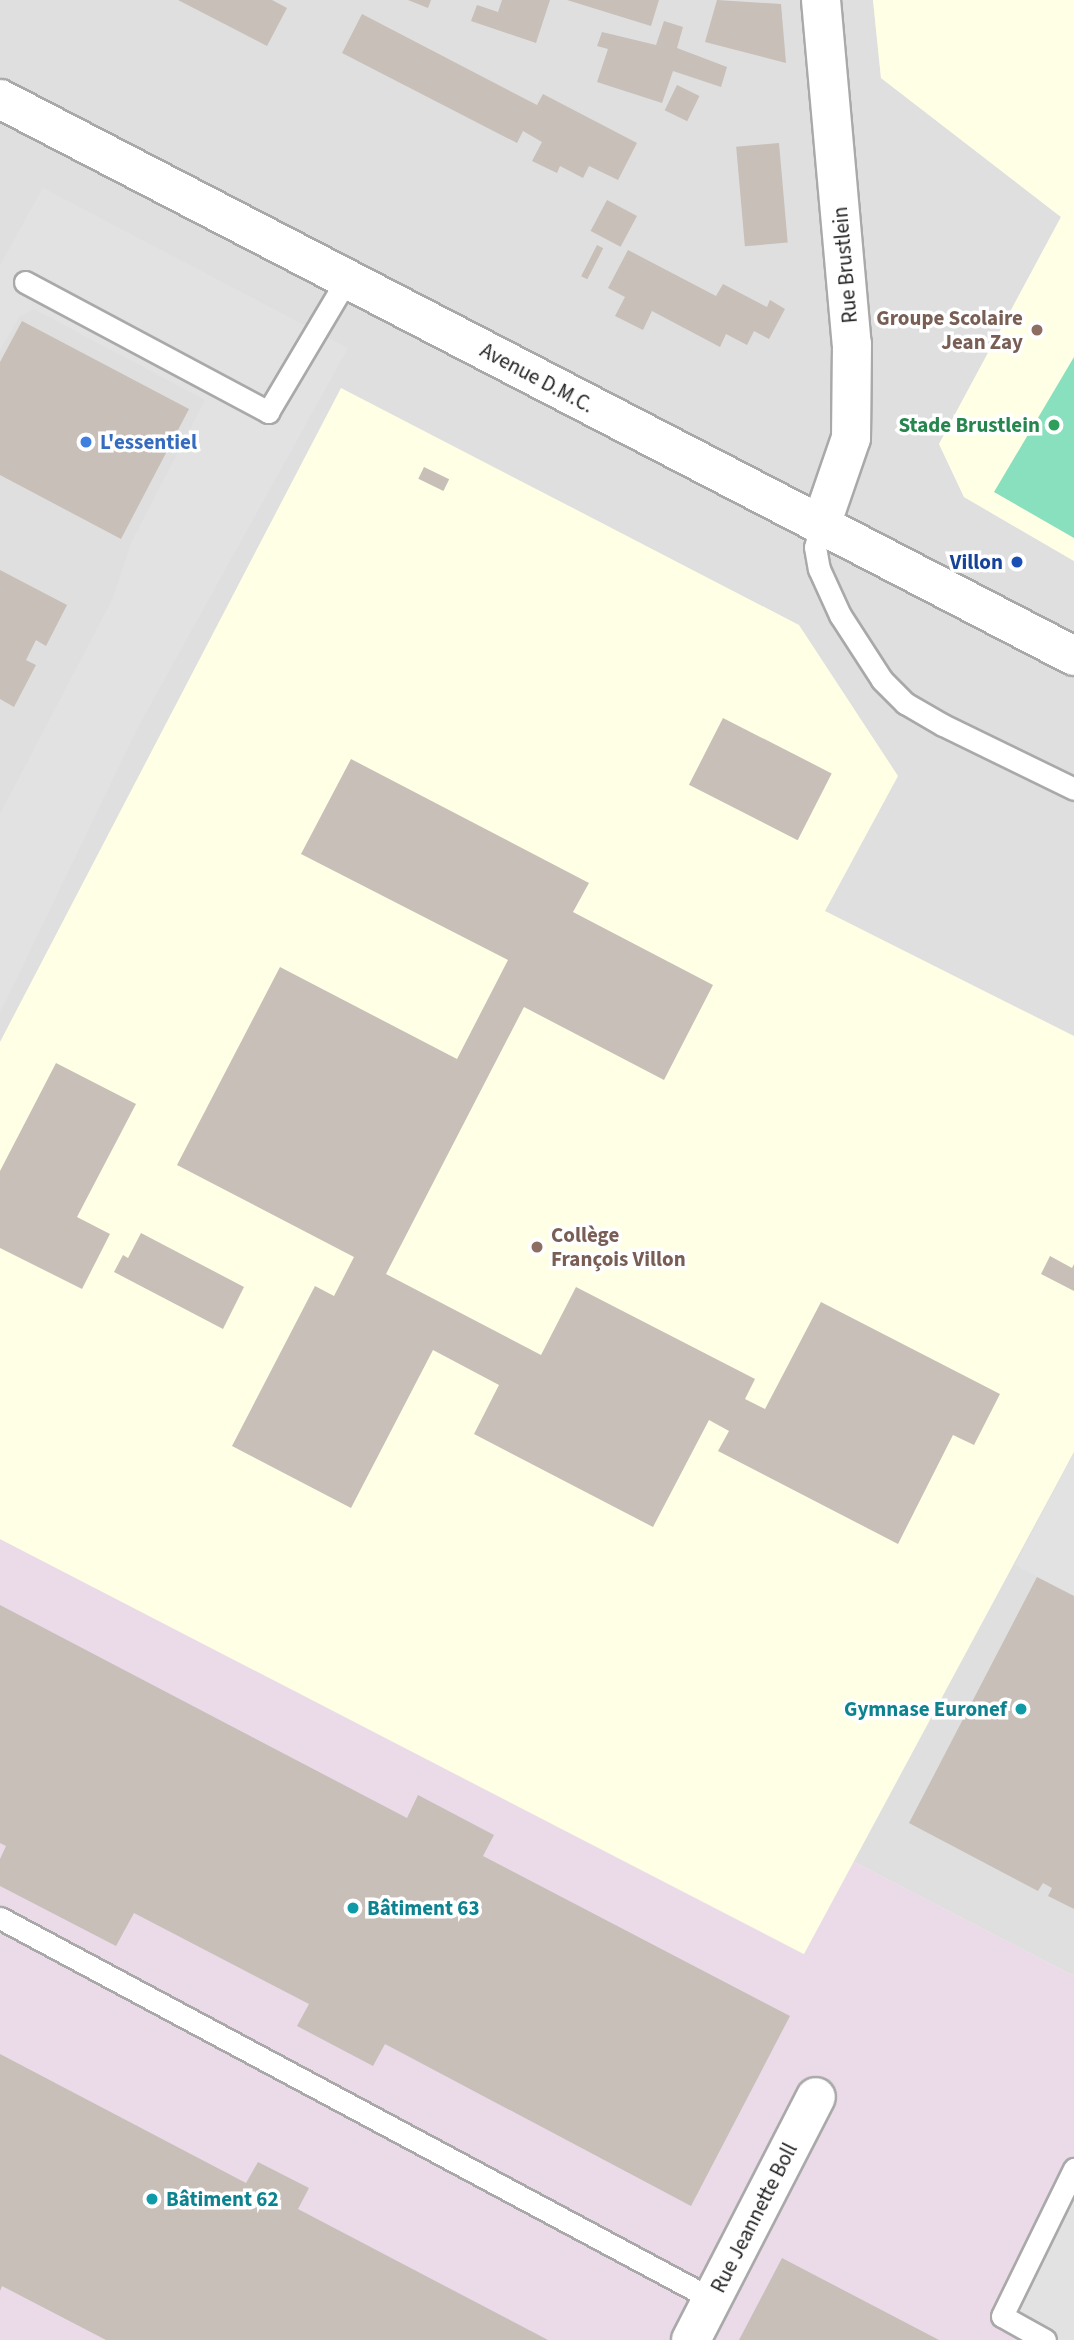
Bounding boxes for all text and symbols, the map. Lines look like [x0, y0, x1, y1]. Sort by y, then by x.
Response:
street label: Rue Brustlein [827, 206, 863, 324]
place label: Groupe Scolaire Jean Zay [876, 305, 1023, 355]
marker: Groupe Scolaire Jean Zay [1029, 322, 1045, 338]
street label: Avenue D.M.C. [476, 338, 598, 418]
place label: Stade Brustlein [899, 412, 1040, 438]
marker: Stade Brustlein [1046, 417, 1062, 433]
place label: L'essentiel [100, 429, 197, 455]
marker: L'essentiel [78, 434, 94, 450]
place label: Villon [950, 549, 1003, 575]
marker: Villon [1009, 554, 1025, 570]
place label: Collège François Villon [551, 1222, 686, 1272]
marker: Collège François Villon [529, 1239, 545, 1255]
place label: Gymnase Euronef [844, 1696, 1007, 1722]
marker: Gymnase Euronef [1013, 1701, 1029, 1717]
place label: Bâtiment 63 [367, 1895, 480, 1921]
marker: Bâtiment 63 [345, 1900, 361, 1916]
street label: Rue Jeannette Boll [705, 2139, 803, 2297]
place label: Bâtiment 62 [166, 2186, 279, 2212]
marker: Bâtiment 62 [144, 2191, 160, 2207]

